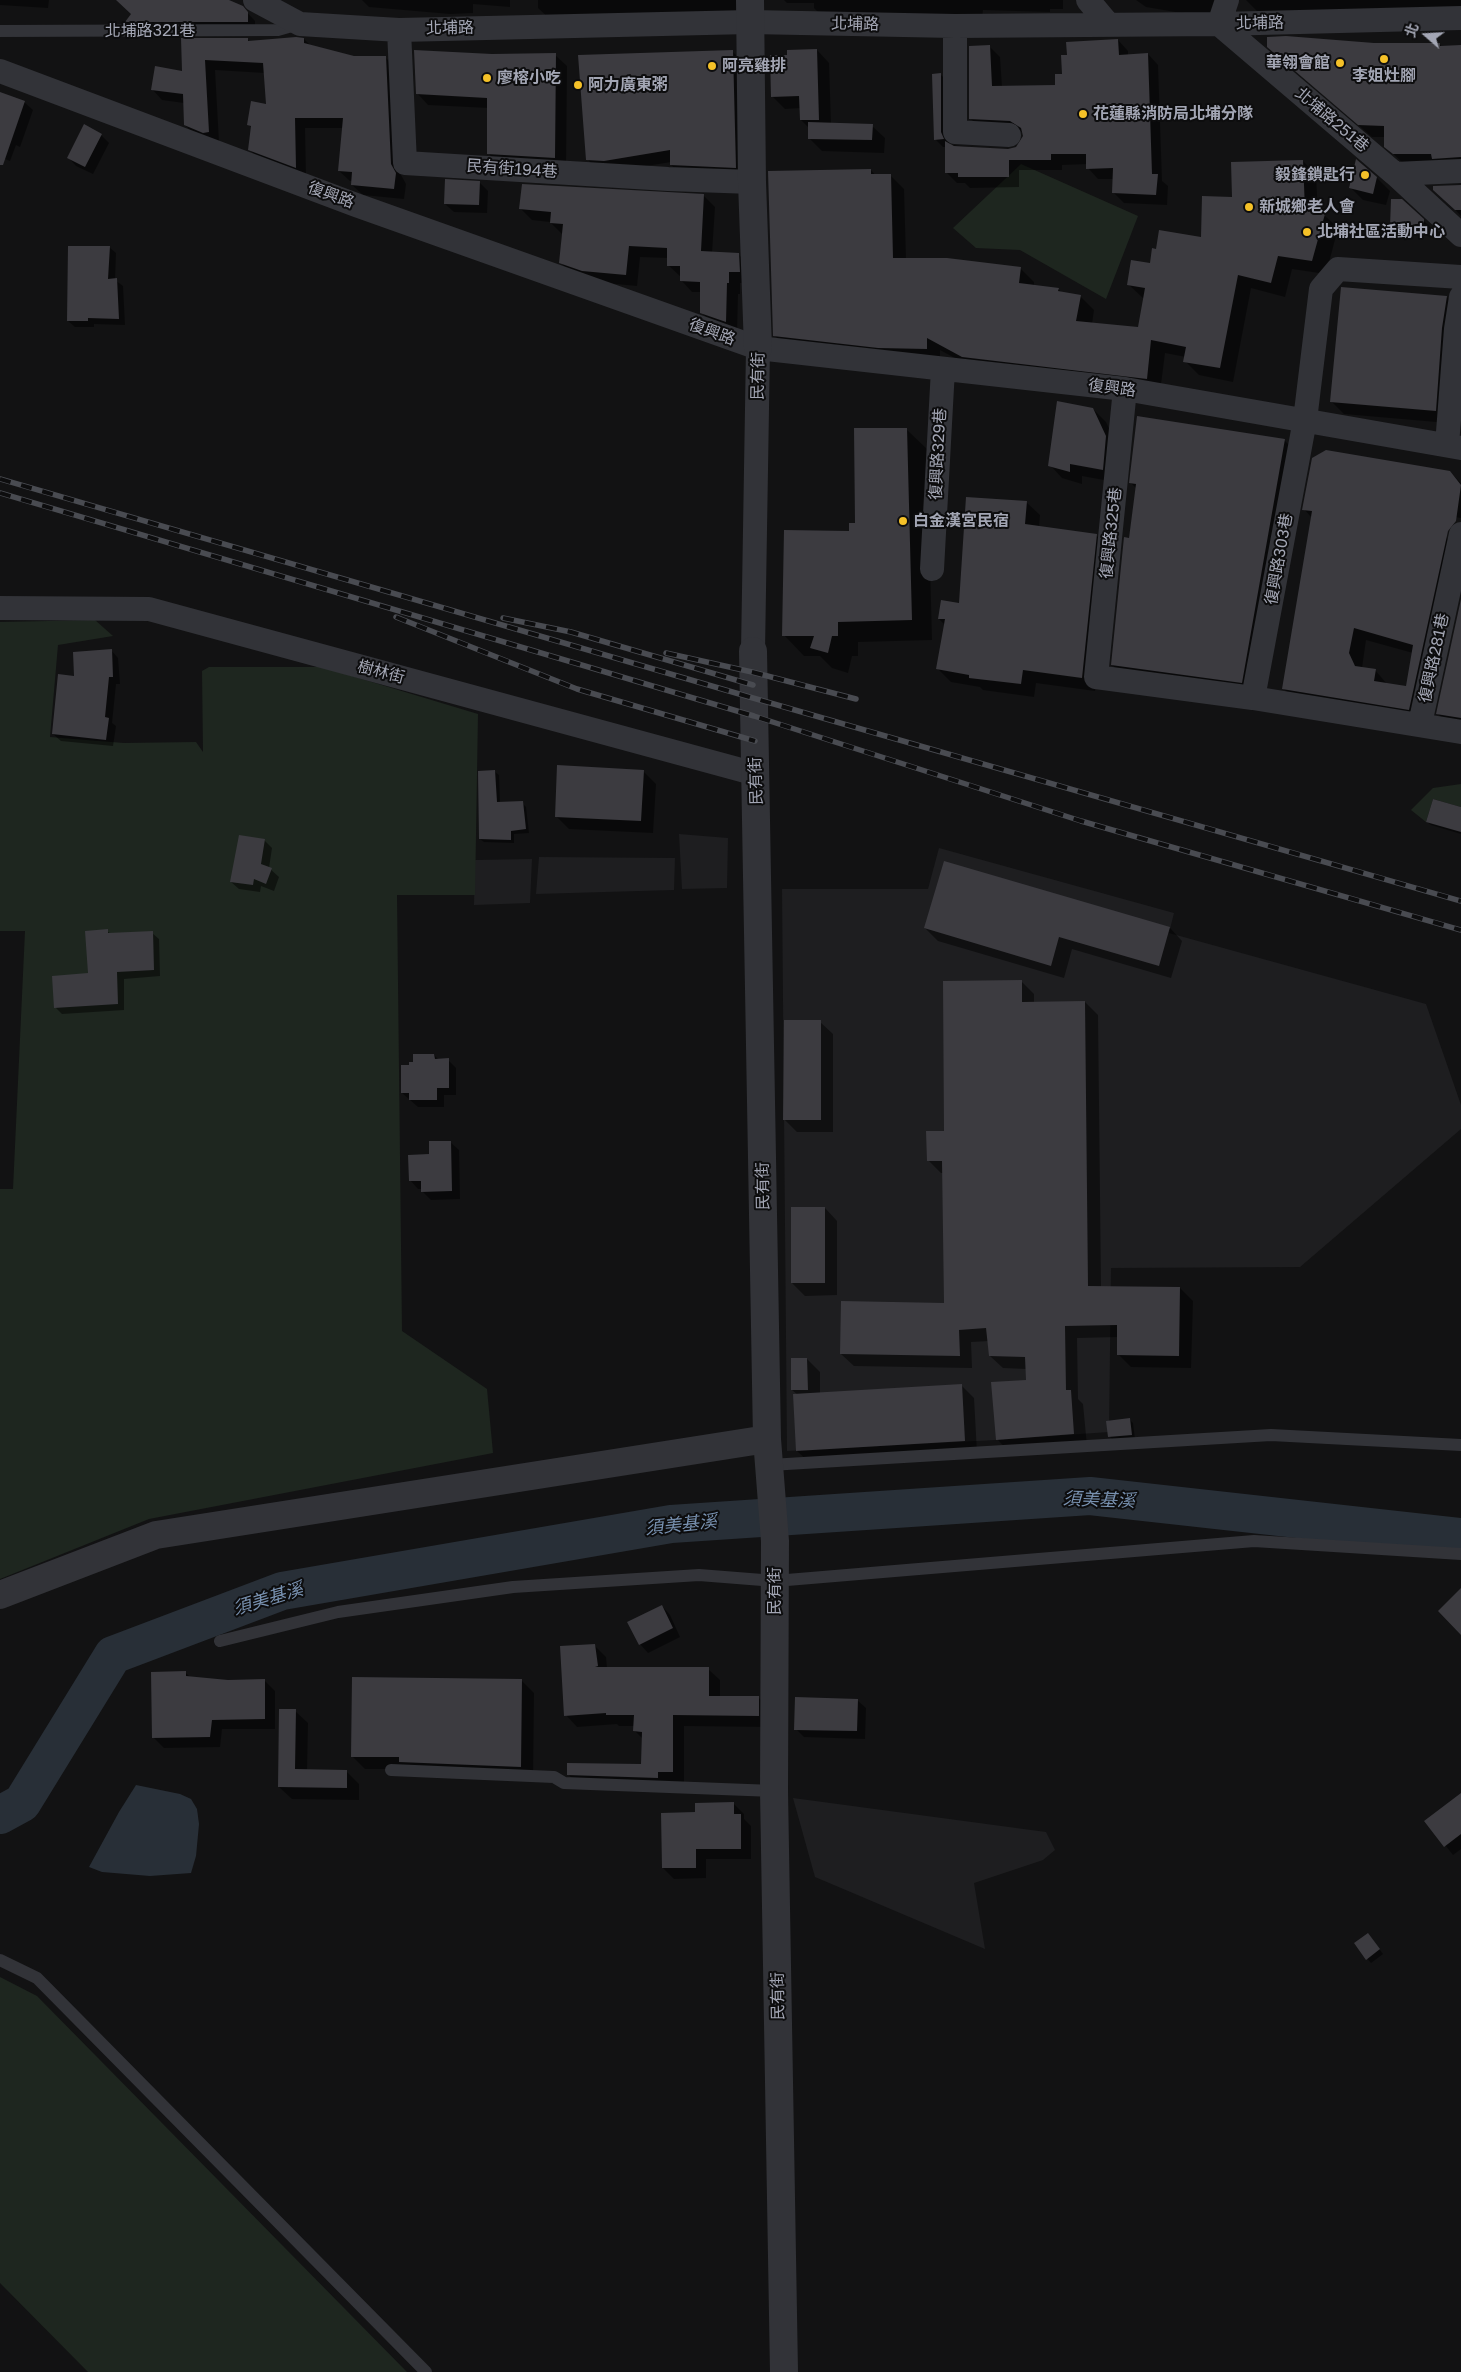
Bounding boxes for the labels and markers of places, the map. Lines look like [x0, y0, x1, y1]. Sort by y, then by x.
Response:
place label: 華翎會館 [1266, 53, 1330, 73]
marker: 李姐灶腳 [1378, 53, 1390, 65]
place label: 阿亮雞排 [722, 56, 786, 76]
marker: 華翎會館 [1334, 57, 1346, 69]
marker: 阿亮雞排 [706, 60, 718, 72]
place label: 李姐灶腳 [1352, 66, 1416, 86]
place label: 廖榕小吃 [497, 68, 561, 88]
marker: 廖榕小吃 [481, 72, 493, 84]
place label: 阿力廣東粥 [588, 75, 668, 95]
marker: 阿力廣東粥 [572, 79, 584, 91]
place label: 花蓮縣消防局北埔分隊 [1093, 104, 1253, 124]
marker: 花蓮縣消防局北埔分隊 [1077, 108, 1089, 120]
place label: 毅鋒鎖匙行 [1275, 165, 1355, 185]
marker: 毅鋒鎖匙行 [1359, 169, 1371, 181]
place label: 新城鄉老人會 [1259, 197, 1355, 217]
marker: 新城鄉老人會 [1243, 201, 1255, 213]
place label: 北埔社區活動中心 [1317, 222, 1445, 242]
marker: 北埔社區活動中心 [1301, 226, 1313, 238]
place label: 白金漢宮民宿 [913, 511, 1009, 531]
marker: 白金漢宮民宿 [897, 515, 909, 527]

